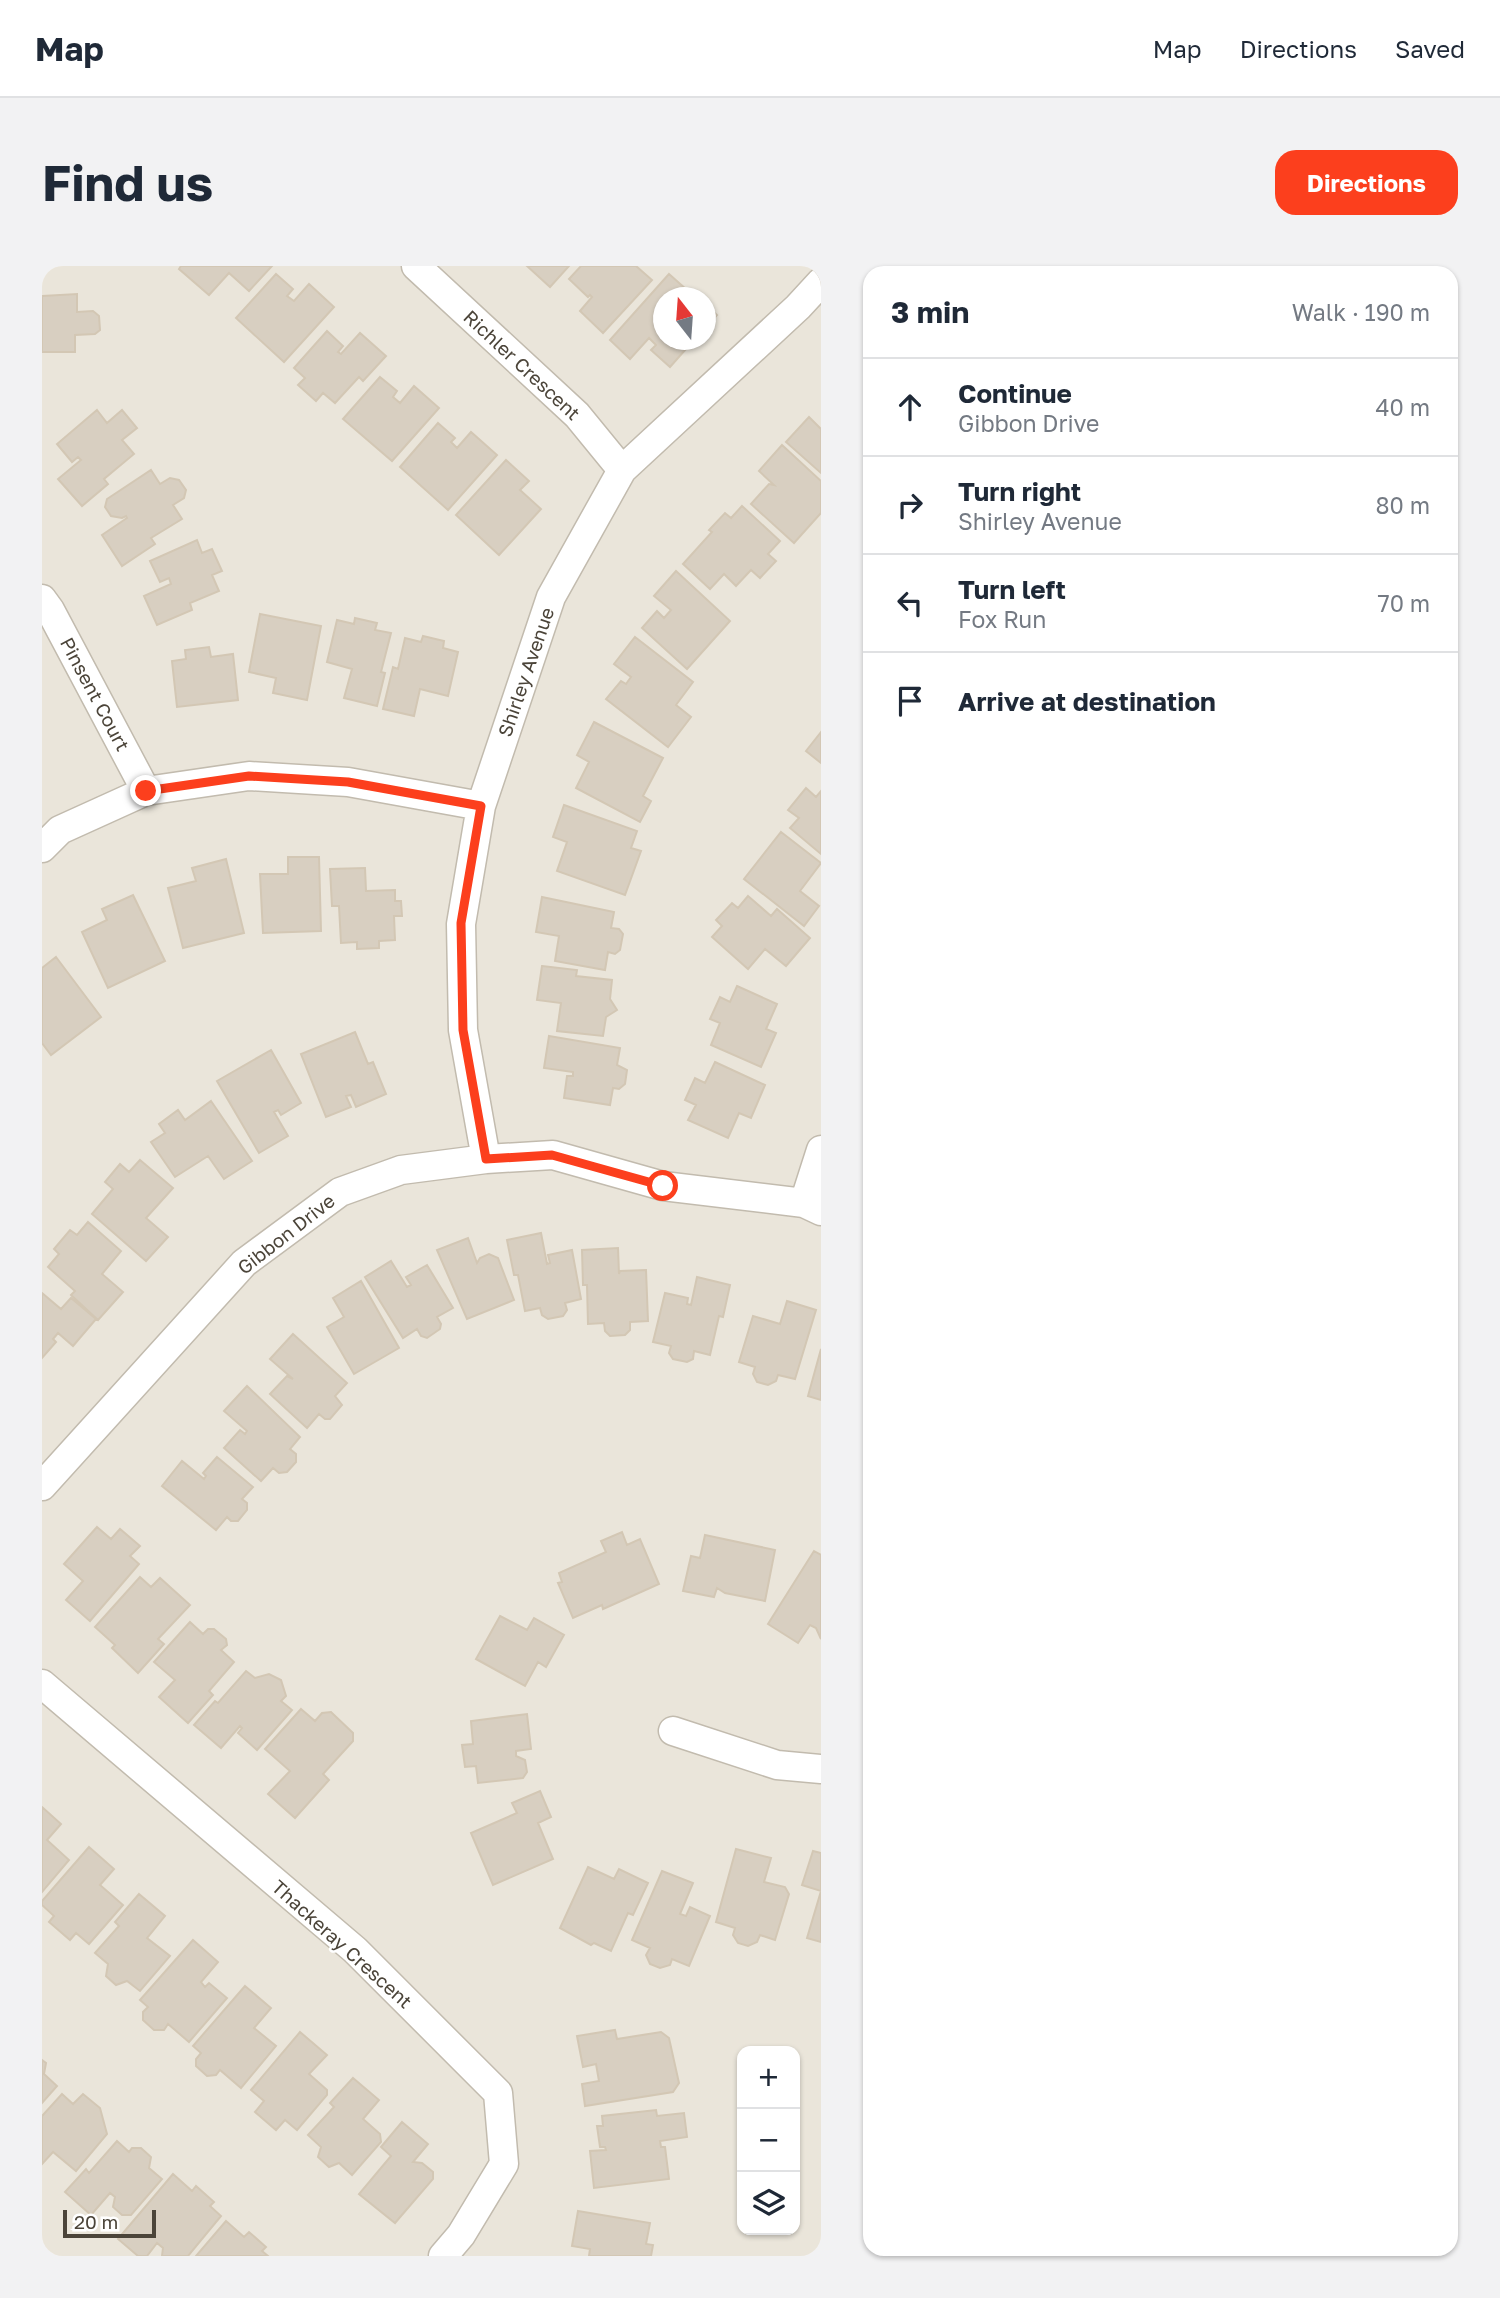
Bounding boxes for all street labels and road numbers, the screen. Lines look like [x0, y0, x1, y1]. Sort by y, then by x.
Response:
street label: Richler Crescent [459, 305, 585, 424]
street label: Shirley Avenue [493, 604, 558, 740]
street label: Pinsent Court [56, 633, 135, 755]
street label: Gibbon Drive [233, 1189, 339, 1279]
street label: Thackeray Crescent [268, 1875, 417, 2013]

